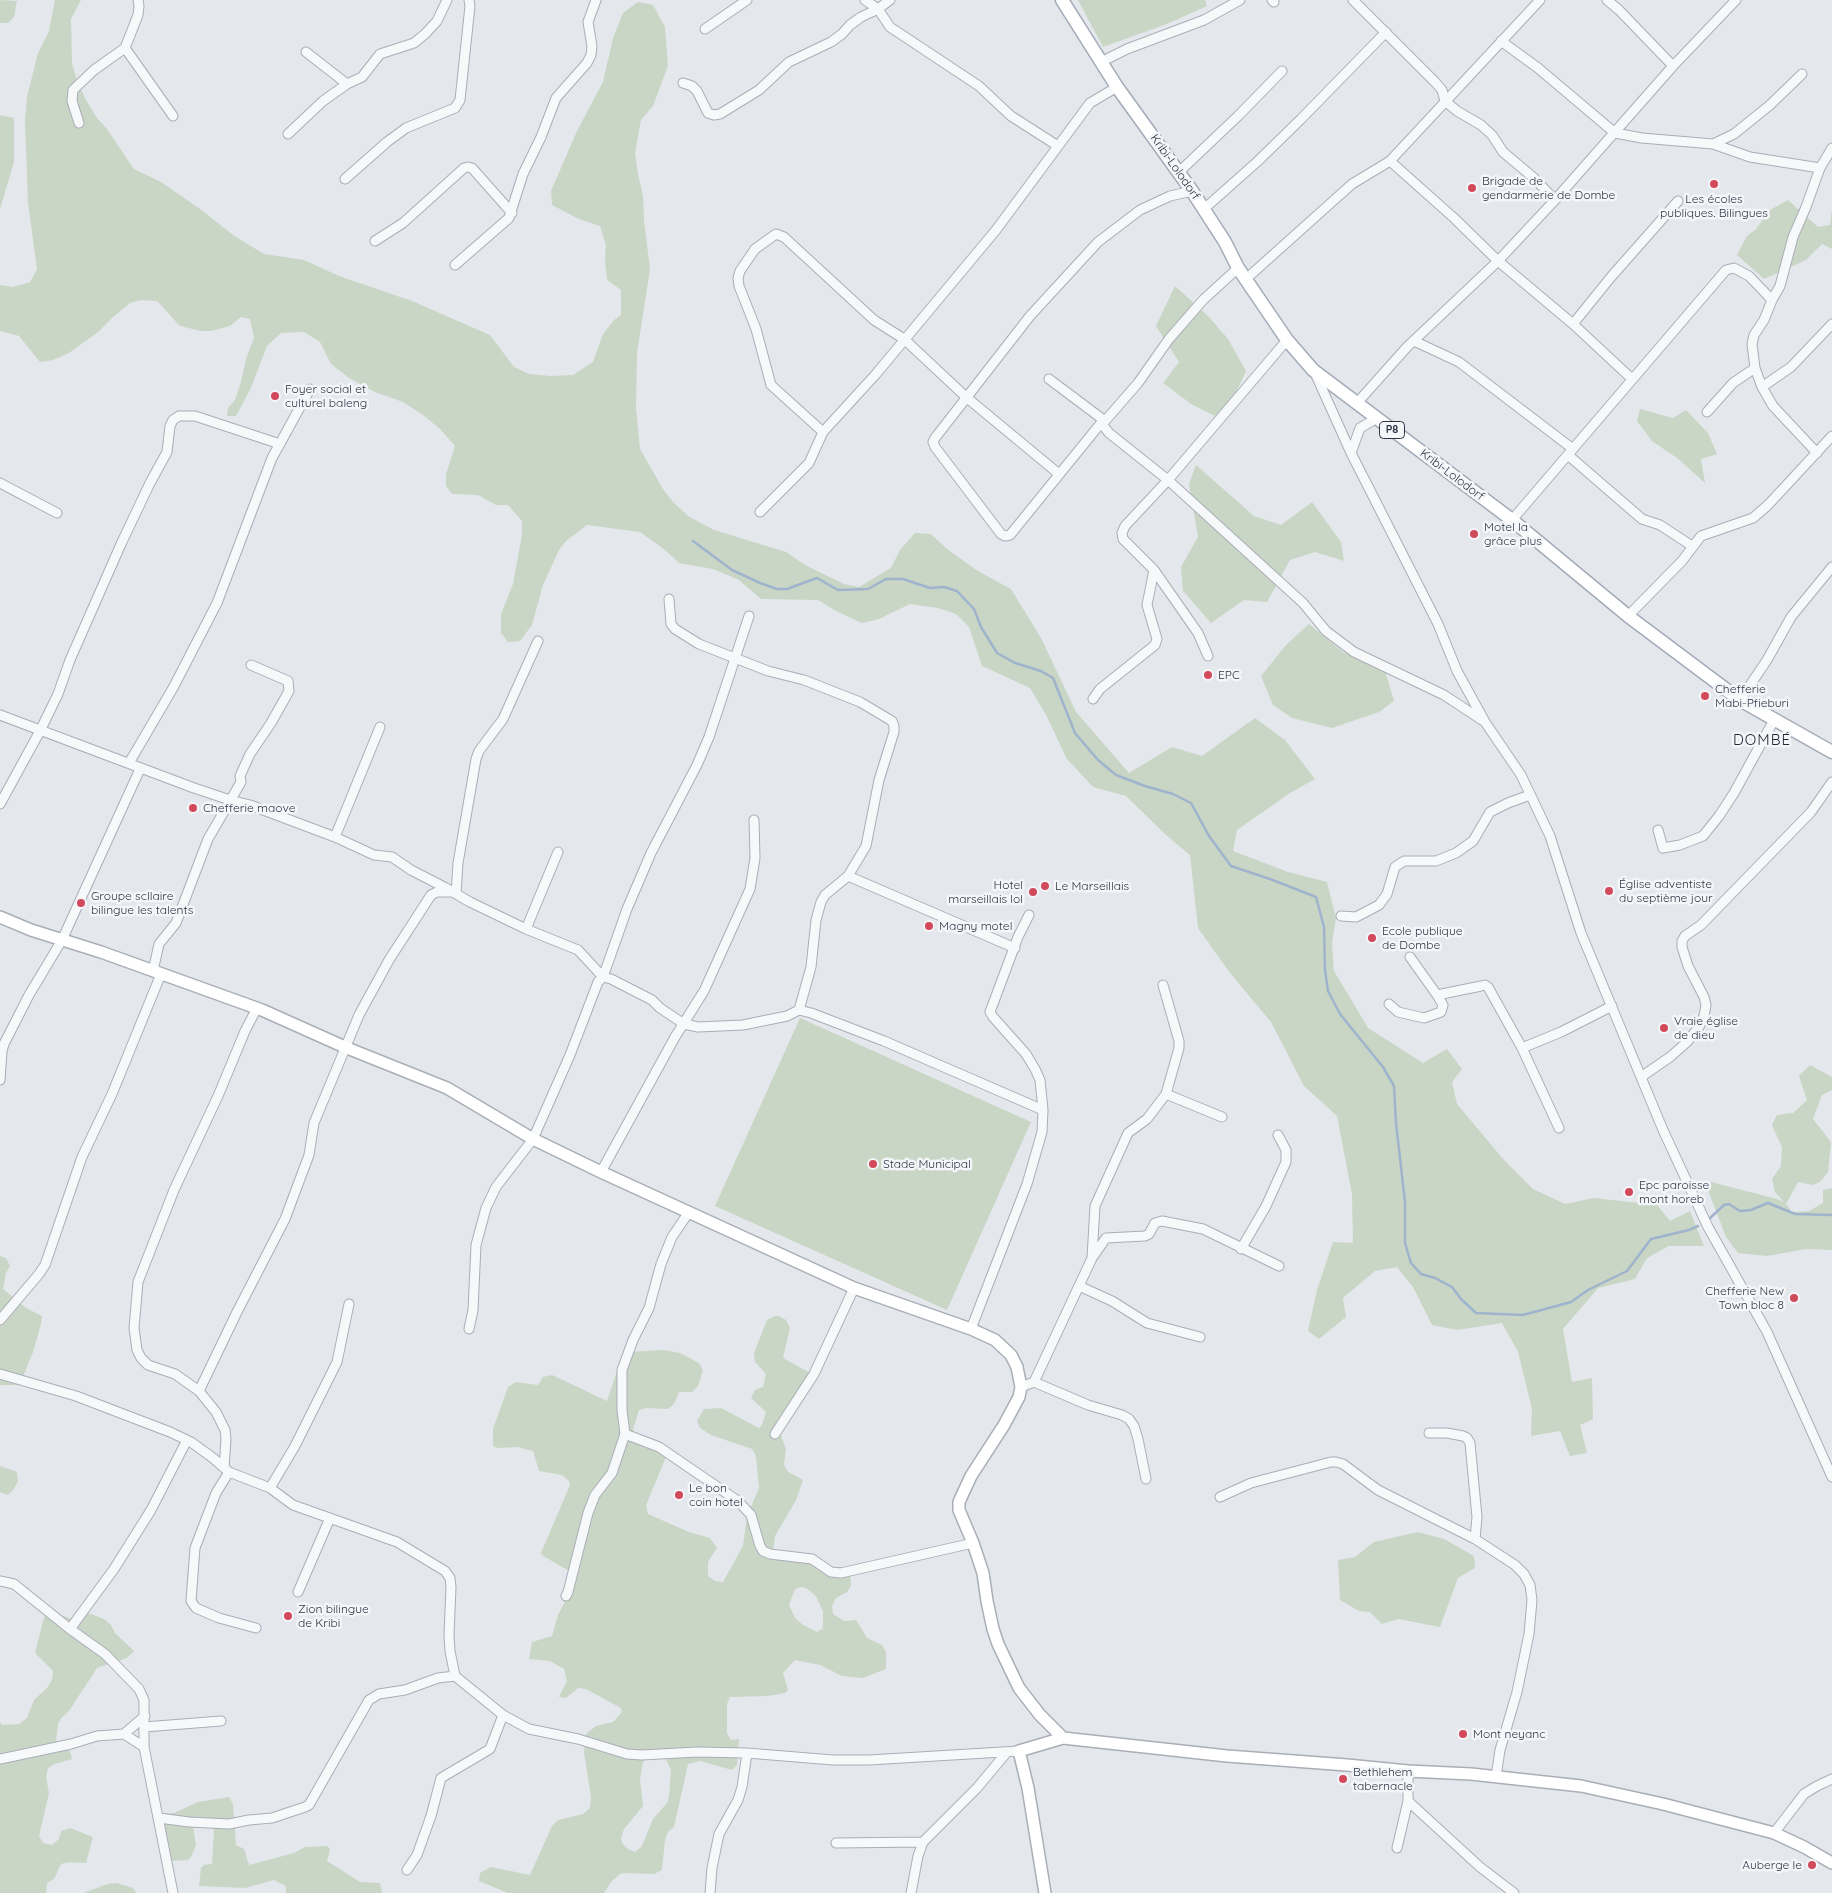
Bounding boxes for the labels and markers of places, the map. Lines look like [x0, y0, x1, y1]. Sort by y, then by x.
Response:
place label: Brigade de gendarmerie de Dombe [1482, 174, 1615, 202]
marker: Les écoles publiques. Bilingues [1708, 178, 1720, 190]
marker: Brigade de gendarmerie de Dombe [1466, 182, 1478, 194]
place label: Les écoles publiques. Bilingues [1660, 192, 1768, 220]
place label: Foyer social et culturel baleng [285, 382, 367, 410]
marker: Foyer social et culturel baleng [269, 390, 281, 402]
place label: Motel la grâce plus [1484, 520, 1542, 548]
marker: Motel la grâce plus [1468, 528, 1480, 540]
place label: EPC [1218, 668, 1240, 682]
marker: EPC [1202, 669, 1214, 681]
place label: Chefferie Mabi-Pfieburi [1715, 682, 1789, 710]
marker: Chefferie Mabi-Pfieburi [1699, 690, 1711, 702]
place label: Chefferie maove [203, 801, 296, 815]
marker: Chefferie maove [187, 802, 199, 814]
place label: Église adventiste du septième jour [1619, 877, 1713, 905]
place label: Hotel marseillais lol [948, 878, 1023, 906]
place label: Le Marseillais [1055, 879, 1129, 893]
marker: Le Marseillais [1039, 880, 1051, 892]
marker: Église adventiste du septième jour [1603, 885, 1615, 897]
marker: Hotel marseillais lol [1027, 886, 1039, 898]
place label: Groupe scllaire bilingue les talents [91, 889, 193, 917]
marker: Groupe scllaire bilingue les talents [75, 897, 87, 909]
place label: Magny motel [939, 919, 1012, 933]
marker: Magny motel [923, 920, 935, 932]
place label: Ecole publique de Dombe [1382, 924, 1462, 952]
marker: Ecole publique de Dombe [1366, 932, 1378, 944]
place label: Vraie église de dieu [1674, 1014, 1738, 1042]
marker: Vraie église de dieu [1658, 1022, 1670, 1034]
place label: Stade Municipal [883, 1157, 971, 1171]
marker: Stade Municipal [867, 1158, 879, 1170]
place label: Epc paroisse mont horeb [1639, 1178, 1709, 1206]
marker: Epc paroisse mont horeb [1623, 1186, 1635, 1198]
place label: Chefferie New Town bloc 8 [1705, 1284, 1784, 1312]
marker: Chefferie New Town bloc 8 [1788, 1292, 1800, 1304]
place label: Le bon coin hotel [689, 1481, 743, 1509]
marker: Le bon coin hotel [673, 1489, 685, 1501]
place label: Zion bilingue de Kribi [298, 1602, 369, 1630]
marker: Zion bilingue de Kribi [282, 1610, 294, 1622]
place label: Mont neyanc [1473, 1727, 1545, 1741]
marker: Mont neyanc [1457, 1728, 1469, 1740]
place label: Bethlehem tabernacle [1353, 1765, 1413, 1793]
marker: Bethlehem tabernacle [1337, 1773, 1349, 1785]
place label: Auberge le [1742, 1858, 1802, 1872]
marker: Auberge le [1806, 1859, 1818, 1871]

